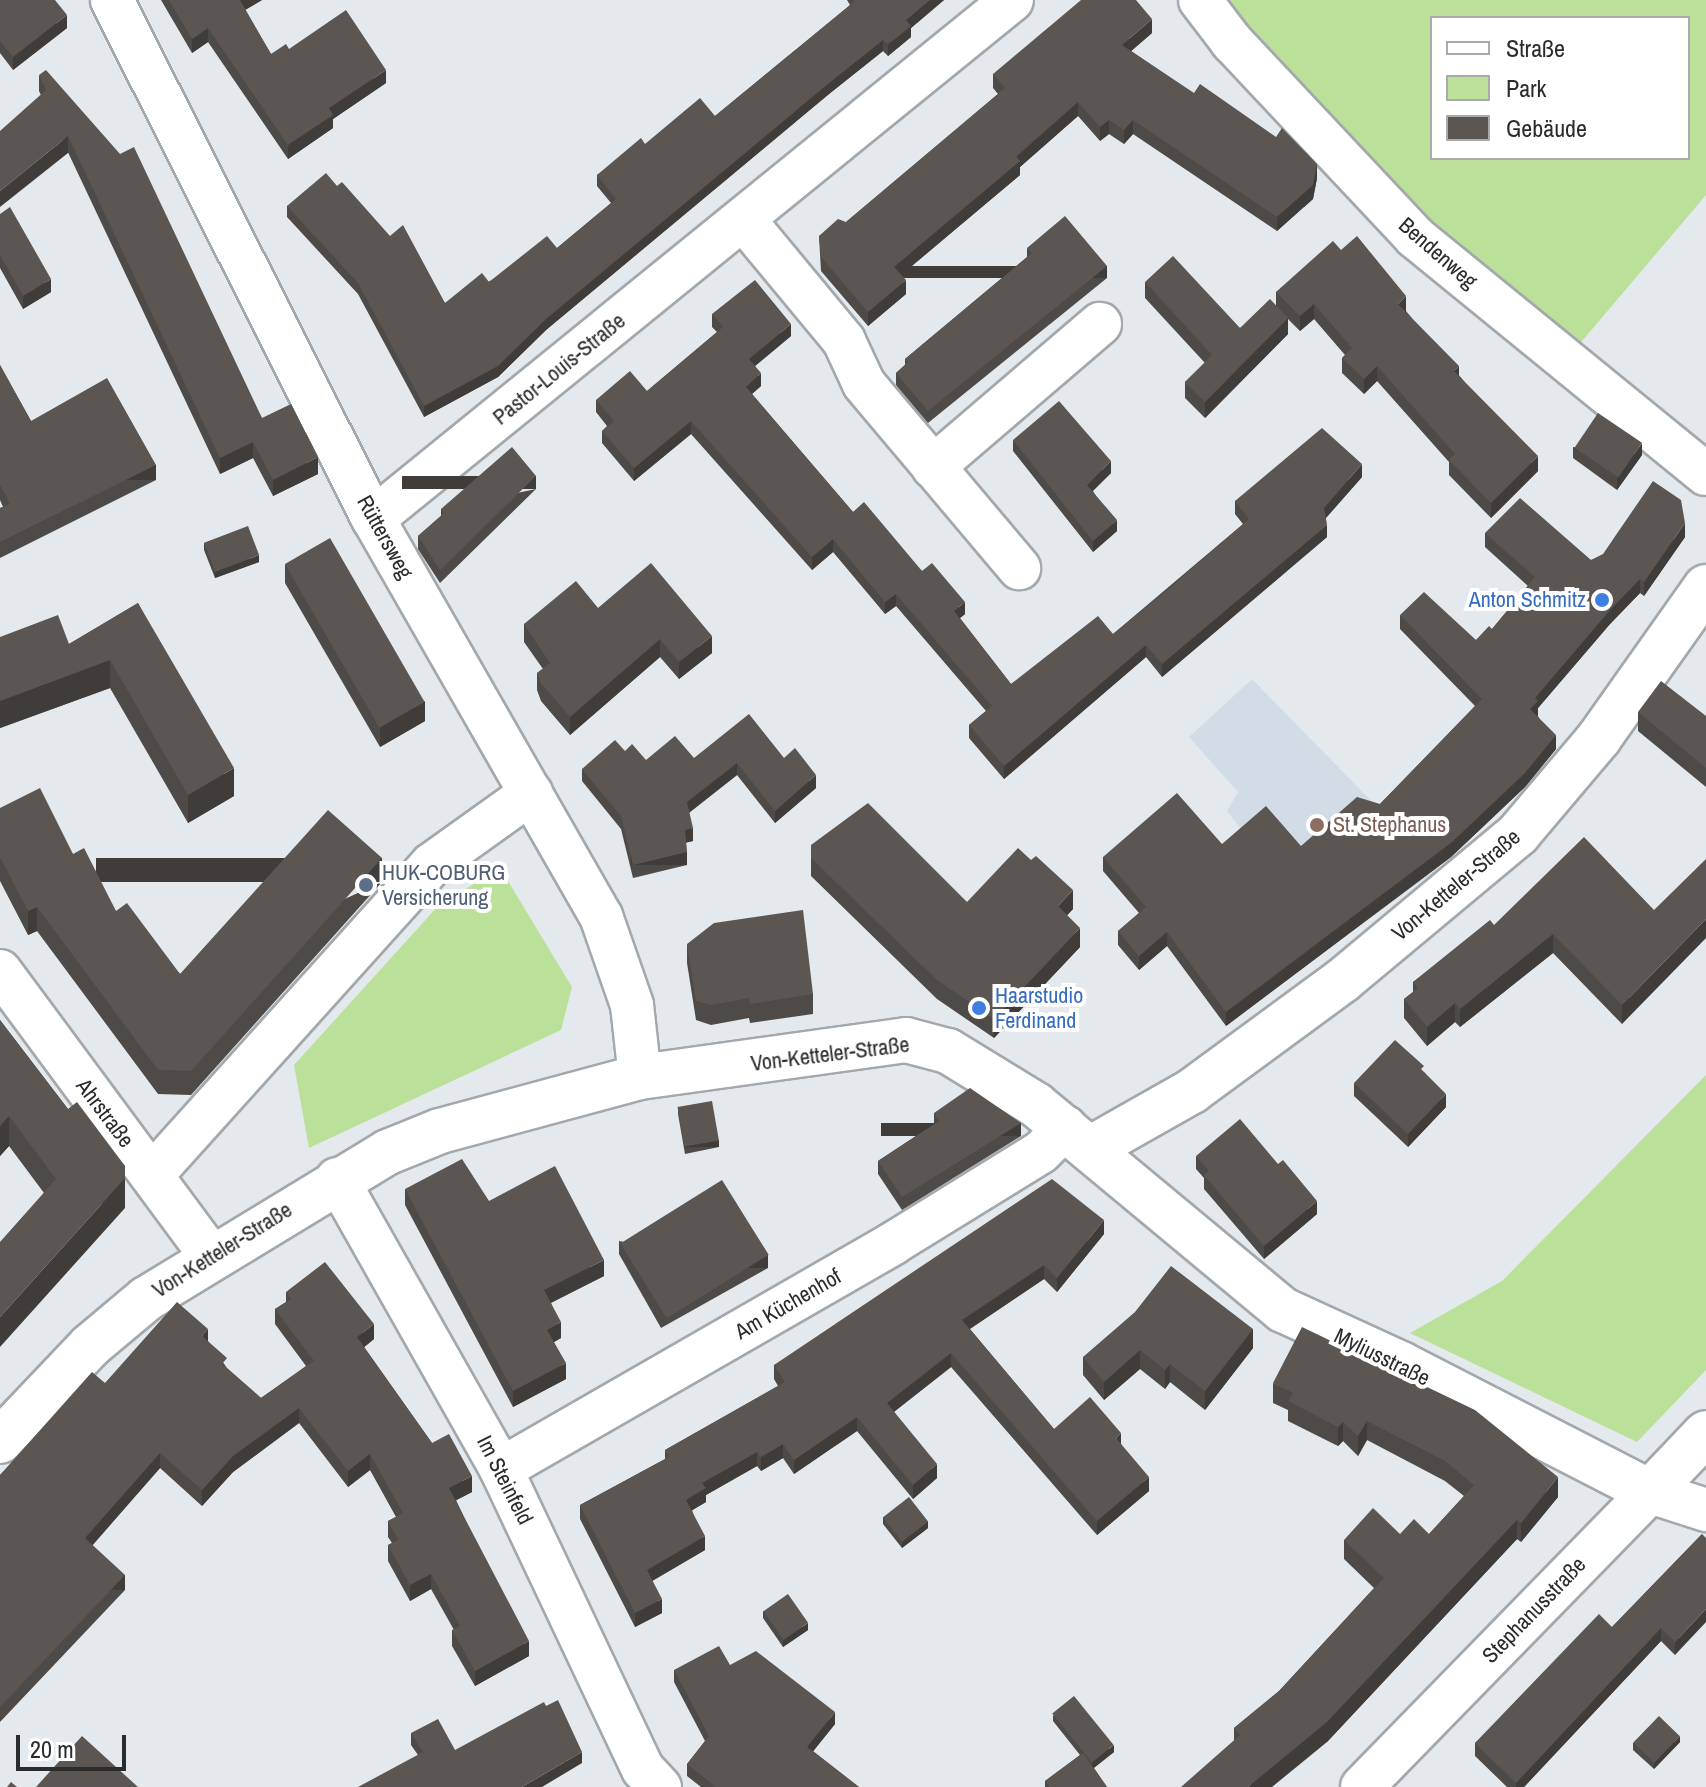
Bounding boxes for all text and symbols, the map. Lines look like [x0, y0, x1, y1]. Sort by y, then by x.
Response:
legend [1430, 16, 1690, 160]
text: Straße [1506, 32, 1565, 64]
text: Park [1506, 72, 1546, 104]
text: Gebäude [1506, 112, 1587, 144]
street label: Bendenweg [1393, 212, 1483, 294]
street label: Pastor-Louis-Straße [488, 308, 630, 430]
street label: Rüttersweg [351, 491, 419, 583]
place label: Anton Schmitz [1469, 587, 1586, 613]
marker: Anton Schmitz [1593, 591, 1611, 609]
place label: St. Stephanus [1333, 812, 1446, 838]
marker: St. Stephanus [1308, 816, 1326, 834]
street label: Von-Ketteler-Straße [1386, 824, 1526, 946]
place label: HUK-COBURG Versicherung [382, 859, 505, 910]
marker: HUK-COBURG Versicherung [357, 876, 375, 894]
place label: Haarstudio Ferdinand [995, 982, 1083, 1034]
marker: Haarstudio Ferdinand [970, 999, 988, 1017]
street label: Von-Ketteler-Straße [749, 1031, 911, 1077]
street label: Ahrstraße [71, 1073, 139, 1153]
street label: Von-Ketteler-Straße [147, 1197, 297, 1303]
street label: Am Küchenhof [730, 1263, 846, 1345]
street label: Myliusstraße [1330, 1323, 1434, 1391]
street label: Im Steinfeld [471, 1431, 539, 1529]
street label: Stephanusstraße [1477, 1551, 1591, 1669]
scale bar [20, 1719, 130, 1769]
text: 20 m [30, 1733, 74, 1765]

